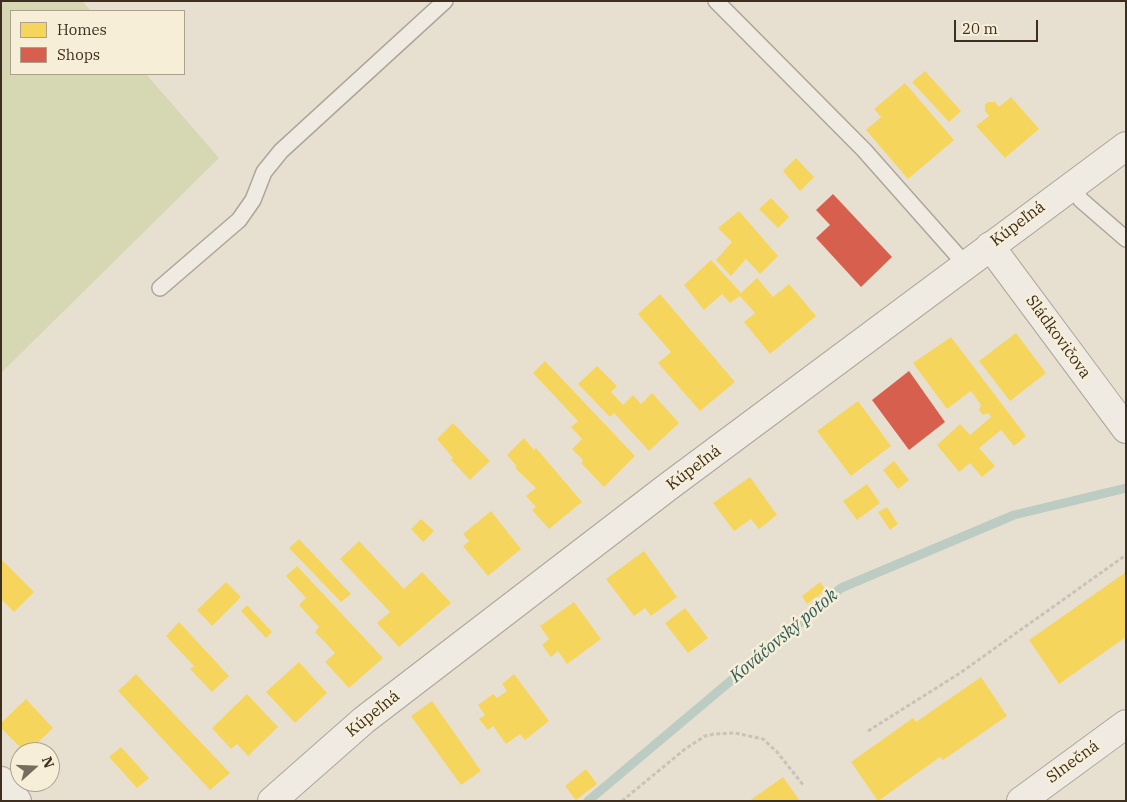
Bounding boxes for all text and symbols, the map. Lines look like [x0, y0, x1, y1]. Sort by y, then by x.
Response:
legend [10, 10, 185, 75]
scale bar [957, 10, 1041, 42]
text: 20 m [962, 19, 998, 38]
text: Homes [57, 20, 107, 39]
text: Shops [57, 45, 100, 64]
street label: Kúpeľná [987, 197, 1049, 251]
street label: Sládkovičova [1021, 292, 1095, 382]
street label: Kúpeľná [663, 441, 725, 495]
water label: Kováčovský potok [726, 585, 842, 687]
street label: Kúpeľná [342, 687, 404, 741]
street label: Slnečná [1043, 737, 1103, 787]
north arrow [10, 742, 60, 792]
text: N [38, 754, 59, 770]

